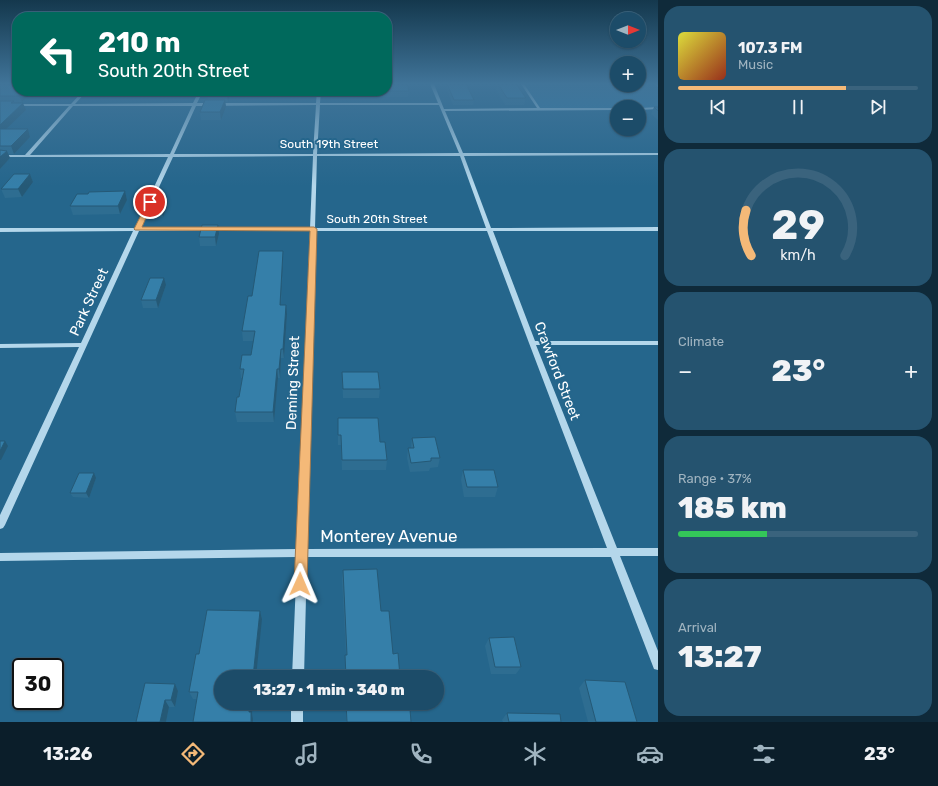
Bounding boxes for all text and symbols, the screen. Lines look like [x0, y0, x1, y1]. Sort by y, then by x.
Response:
north arrow [610, 12, 646, 48]
map controls [610, 12, 646, 136]
text: 210 m [98, 26, 181, 59]
icon: left [32, 28, 84, 80]
text: 107.3 FM [738, 39, 802, 57]
button: + [610, 56, 646, 92]
text: Music [738, 57, 773, 72]
text: South 20th Street [98, 60, 249, 82]
icon: previous [707, 96, 729, 118]
icon: pause [787, 96, 809, 118]
icon: next [867, 96, 889, 118]
button: − [610, 100, 646, 136]
street label: South 19th Street [280, 137, 379, 151]
pin [133, 185, 167, 219]
icon: arrive [139, 191, 161, 213]
text: 29 [771, 200, 825, 249]
street label: South 20th Street [327, 212, 428, 226]
text: km/h [780, 246, 816, 263]
street label: Park Street [66, 265, 112, 339]
street label: Crawford Street [530, 319, 584, 423]
text: Climate [678, 334, 724, 349]
street label: Deming Street [283, 335, 303, 430]
text: 23° [772, 353, 825, 389]
text: − [678, 358, 692, 385]
text: + [904, 358, 918, 385]
text: Range · 37% [678, 471, 752, 486]
text: 185 km [678, 490, 787, 526]
street label: Monterey Avenue [320, 526, 458, 546]
position arrow [279, 563, 321, 605]
text: Arrival [678, 620, 717, 635]
text: 13:27 [678, 639, 762, 675]
speed limit sign: 30 [12, 658, 64, 710]
text: 13:27 · 1 min · 340 m [253, 681, 405, 699]
icon: directions [179, 740, 207, 768]
icon: music [293, 740, 321, 768]
icon: phone [407, 740, 435, 768]
icon: climate [521, 740, 549, 768]
icon: car [636, 740, 664, 768]
icon: filters [750, 740, 778, 768]
text: 13:26 [43, 743, 93, 765]
text: 23° [864, 743, 895, 765]

